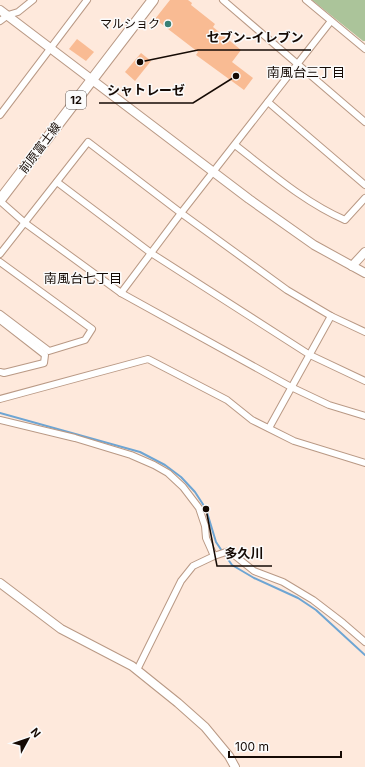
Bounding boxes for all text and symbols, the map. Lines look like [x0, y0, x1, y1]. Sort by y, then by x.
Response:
place label: マルショク [100, 16, 160, 31]
marker: マルショク [163, 19, 173, 29]
callout: セブン-イレブン [198, 25, 311, 50]
text: セブン-イレブン [206, 29, 304, 45]
district label: 南風台三丁目 [267, 64, 345, 80]
callout: シャトレーゼ [99, 78, 193, 103]
text: シャトレーゼ [107, 82, 185, 98]
road number: 12 [66, 91, 86, 109]
street label: 前原富士線 [16, 119, 64, 176]
district label: 南風台七丁目 [44, 270, 122, 286]
callout: 多久川 [217, 541, 272, 566]
text: 多久川 [224, 545, 264, 561]
north arrow [8, 719, 48, 759]
text: N [28, 725, 44, 740]
scale bar [229, 733, 341, 759]
text: 100 m [235, 739, 269, 754]

